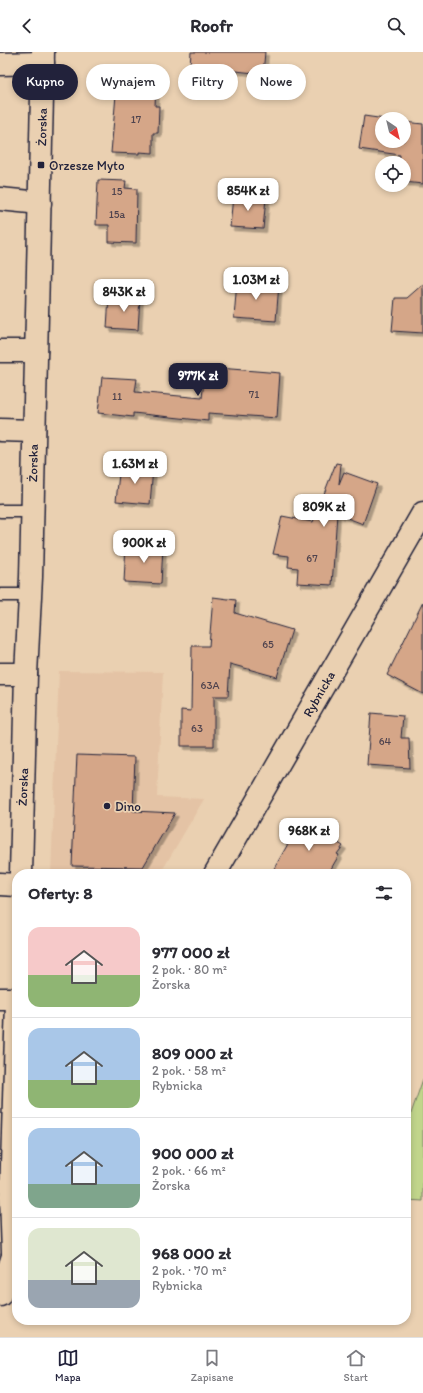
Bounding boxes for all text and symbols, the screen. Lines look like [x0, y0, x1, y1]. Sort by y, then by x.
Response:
icon: back [16, 15, 38, 37]
text: Roofr [190, 15, 233, 37]
icon: search [385, 15, 407, 37]
chip: Kupno [12, 64, 78, 100]
chip: Wynajem [86, 64, 170, 100]
chip: Filtry [178, 64, 238, 100]
chip: Nowe [246, 64, 306, 100]
street label: Żorska [34, 107, 50, 146]
north arrow [375, 112, 411, 148]
map controls [375, 112, 411, 192]
house number: 17 [131, 113, 142, 126]
button: locate [375, 156, 411, 192]
place label: Orzesze Myto [49, 158, 125, 173]
marker: Orzesze Myto [36, 160, 46, 170]
pin: 854K zł [211, 178, 285, 212]
text: 854K zł [227, 183, 269, 198]
house number: 15 [112, 185, 123, 198]
house number: 15a [109, 208, 126, 221]
pin: 1.03M zł [215, 267, 297, 301]
text: 1.03M zł [232, 272, 280, 287]
pin: 843K zł [87, 279, 161, 313]
text: 843K zł [102, 284, 146, 299]
pin: 977K zł [161, 363, 235, 397]
text: 977K zł [178, 368, 218, 383]
house number: 71 [249, 388, 259, 401]
house number: 11 [112, 390, 122, 403]
street label: Żorska [25, 443, 41, 482]
pin: 1.63M zł [94, 451, 176, 485]
text: 1.63M zł [112, 456, 158, 471]
pin: 809K zł [287, 494, 361, 528]
text: 809K zł [303, 499, 345, 514]
pin: 900K zł [107, 530, 181, 564]
text: 900K zł [122, 535, 166, 550]
house number: 67 [306, 552, 318, 565]
house number: 65 [262, 638, 274, 651]
street label: Rybnicka [300, 668, 338, 720]
house number: 63A [201, 679, 219, 692]
house number: 63 [191, 722, 203, 735]
house number: 64 [379, 735, 392, 748]
street label: Żorska [15, 767, 31, 806]
place label: Dino [115, 799, 141, 814]
marker: Dino [102, 801, 112, 811]
pin: 968K zł [272, 818, 346, 852]
text: 968K zł [288, 823, 330, 838]
icon: filters [373, 882, 395, 904]
text: Oferty: 8 [28, 883, 93, 903]
text: 977 000 zł [152, 942, 230, 962]
icon: home [60, 943, 108, 991]
text: 2 pok. · 80 m² [152, 962, 227, 977]
text: Żorska [152, 977, 190, 992]
text: 809 000 zł [152, 1043, 233, 1063]
icon: home [60, 1044, 108, 1092]
text: 2 pok. · 58 m² [152, 1063, 226, 1078]
text: Rybnicka [152, 1078, 202, 1093]
text: 900 000 zł [152, 1143, 234, 1163]
icon: home [60, 1144, 108, 1192]
text: 2 pok. · 66 m² [152, 1163, 226, 1178]
text: Żorska [152, 1178, 190, 1193]
text: 968 000 zł [152, 1243, 231, 1263]
icon: home [60, 1244, 108, 1292]
text: 2 pok. · 70 m² [152, 1263, 226, 1278]
text: Rybnicka [152, 1278, 202, 1293]
tab: Mapa [55, 1347, 81, 1384]
tab: Zapisane [191, 1347, 233, 1384]
tab: Start [344, 1347, 368, 1384]

